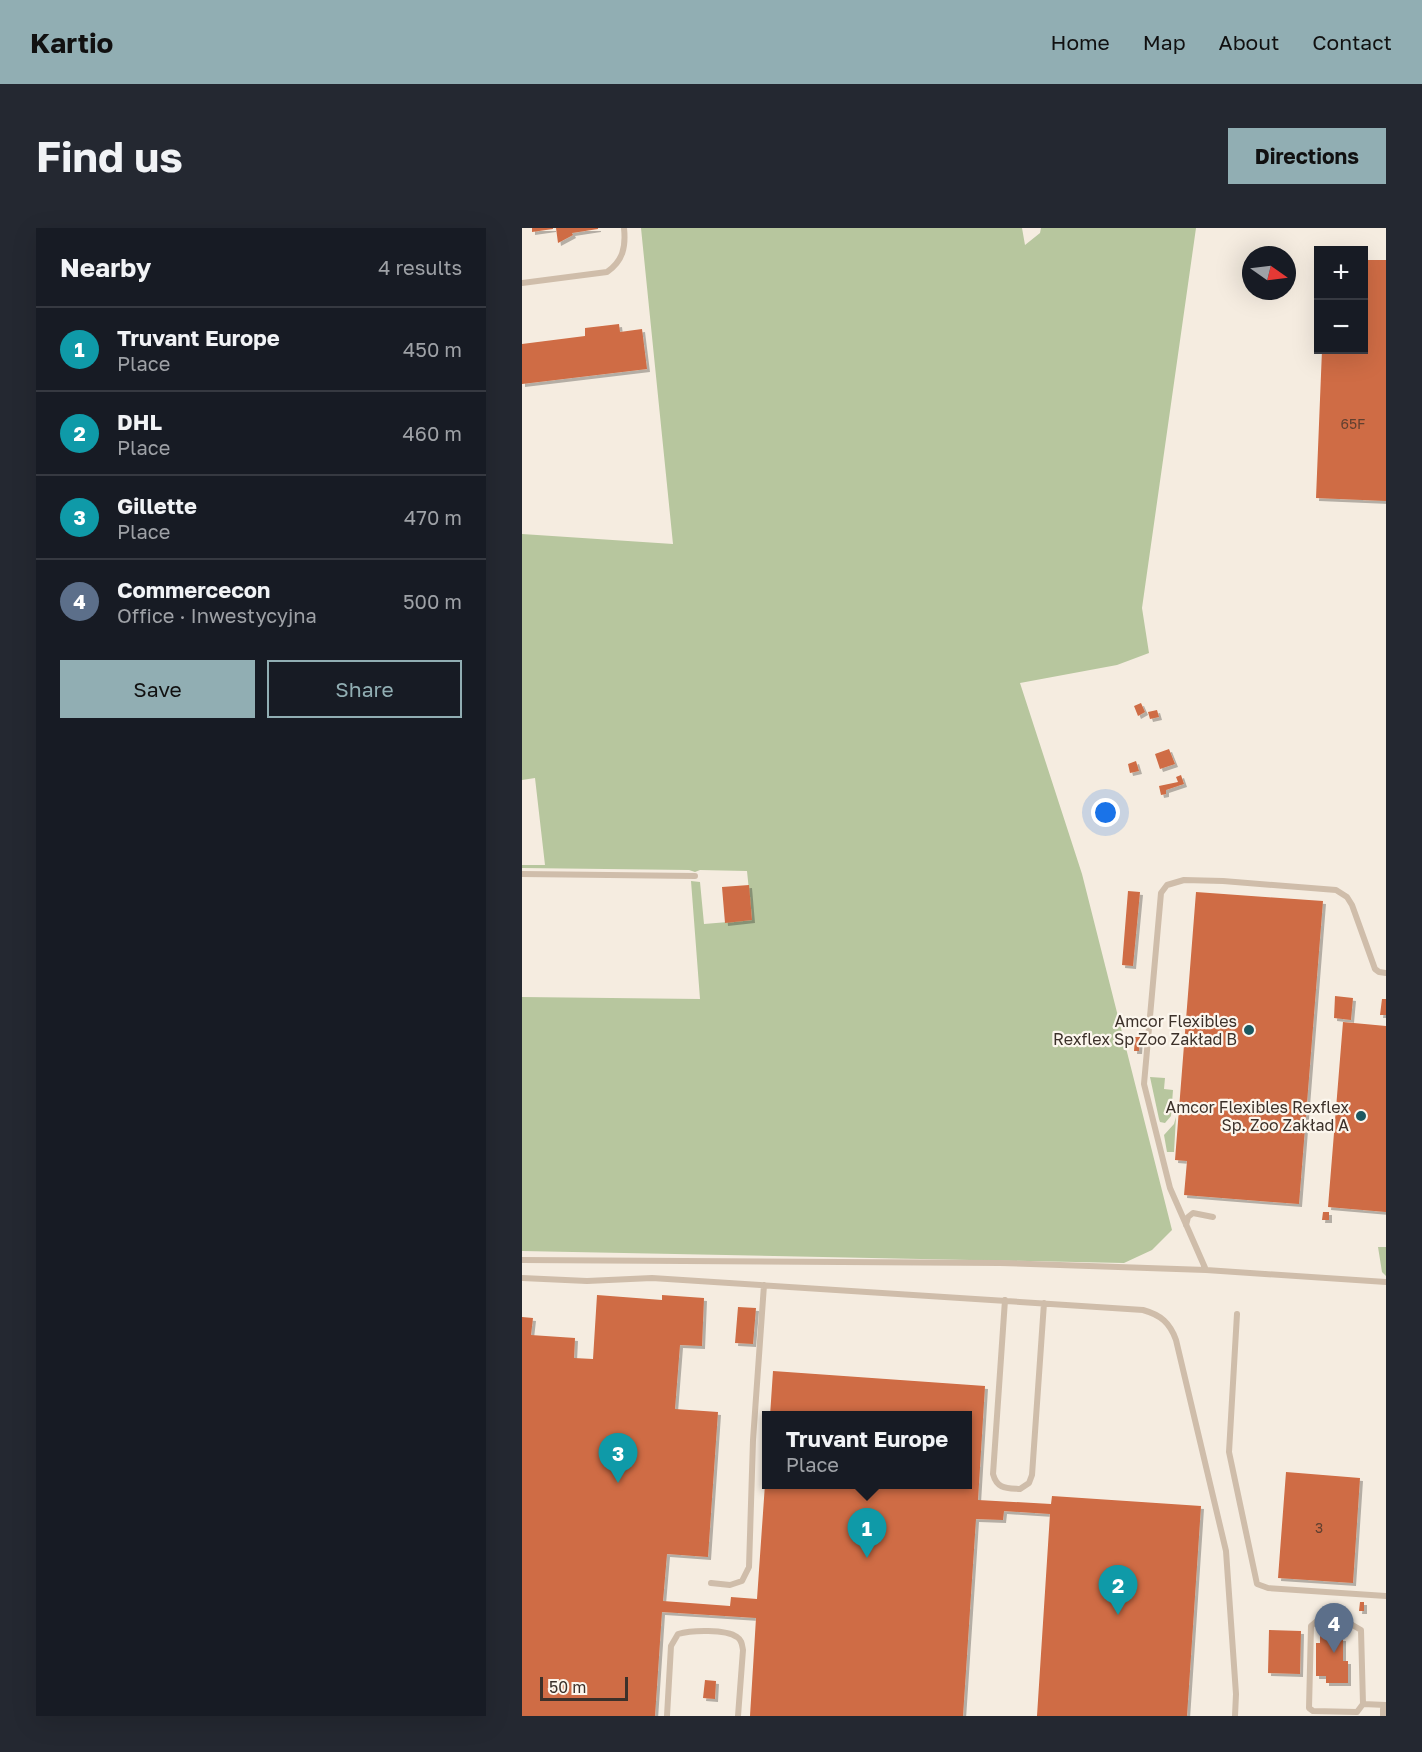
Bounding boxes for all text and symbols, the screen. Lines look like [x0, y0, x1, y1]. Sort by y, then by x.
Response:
text: Kartio [30, 26, 113, 59]
text: Home [1050, 29, 1110, 55]
text: Map [1143, 29, 1186, 55]
text: About [1219, 29, 1279, 55]
text: Contact [1312, 29, 1392, 55]
button: Directions [1228, 128, 1386, 184]
text: Find us [36, 131, 183, 181]
north arrow [1242, 246, 1296, 300]
map controls [1314, 246, 1368, 354]
button: + [1314, 246, 1368, 300]
text: Nearby [60, 252, 151, 283]
text: 4 results [378, 255, 462, 279]
button: − [1314, 300, 1368, 354]
text: Truvant Europe [117, 324, 280, 351]
text: 1 [74, 337, 85, 361]
text: 450 m [403, 337, 462, 361]
text: Place [117, 351, 170, 375]
text: DHL [117, 408, 162, 435]
house number: 65F [1341, 415, 1365, 432]
text: 2 [73, 421, 86, 445]
text: 460 m [403, 421, 462, 445]
text: Place [117, 435, 170, 459]
text: Gillette [117, 492, 197, 519]
text: 3 [73, 505, 86, 529]
text: 470 m [404, 505, 462, 529]
text: Place [117, 519, 170, 543]
text: Commercecon [117, 576, 270, 603]
text: 4 [73, 589, 86, 613]
text: 500 m [403, 589, 462, 613]
text: Office · Inwestycyjna [117, 603, 317, 627]
button: Save [60, 660, 255, 718]
button: Share [267, 660, 462, 718]
your location [1091, 798, 1120, 827]
place label: Amcor Flexibles Rexflex Sp Zoo Zakład B [1053, 1011, 1237, 1049]
marker: Amcor Flexibles Rexflex Sp Zoo Zakład B [1242, 1023, 1256, 1037]
place label: Amcor Flexibles Rexflex Sp. Zoo Zakład A [1165, 1097, 1349, 1135]
marker: Amcor Flexibles Rexflex Sp. Zoo Zakład A [1354, 1109, 1368, 1123]
popup [762, 1411, 972, 1489]
text: Truvant Europe [786, 1425, 948, 1452]
pin: 3 [598, 1434, 638, 1483]
text: Place [786, 1452, 839, 1476]
pin: 1 [848, 1508, 886, 1558]
house number: 3 [1315, 1519, 1323, 1536]
pin: 2 [1098, 1566, 1138, 1615]
pin: 4 [1314, 1604, 1354, 1653]
scale bar [540, 1674, 628, 1702]
text: 50 m [549, 1677, 586, 1697]

